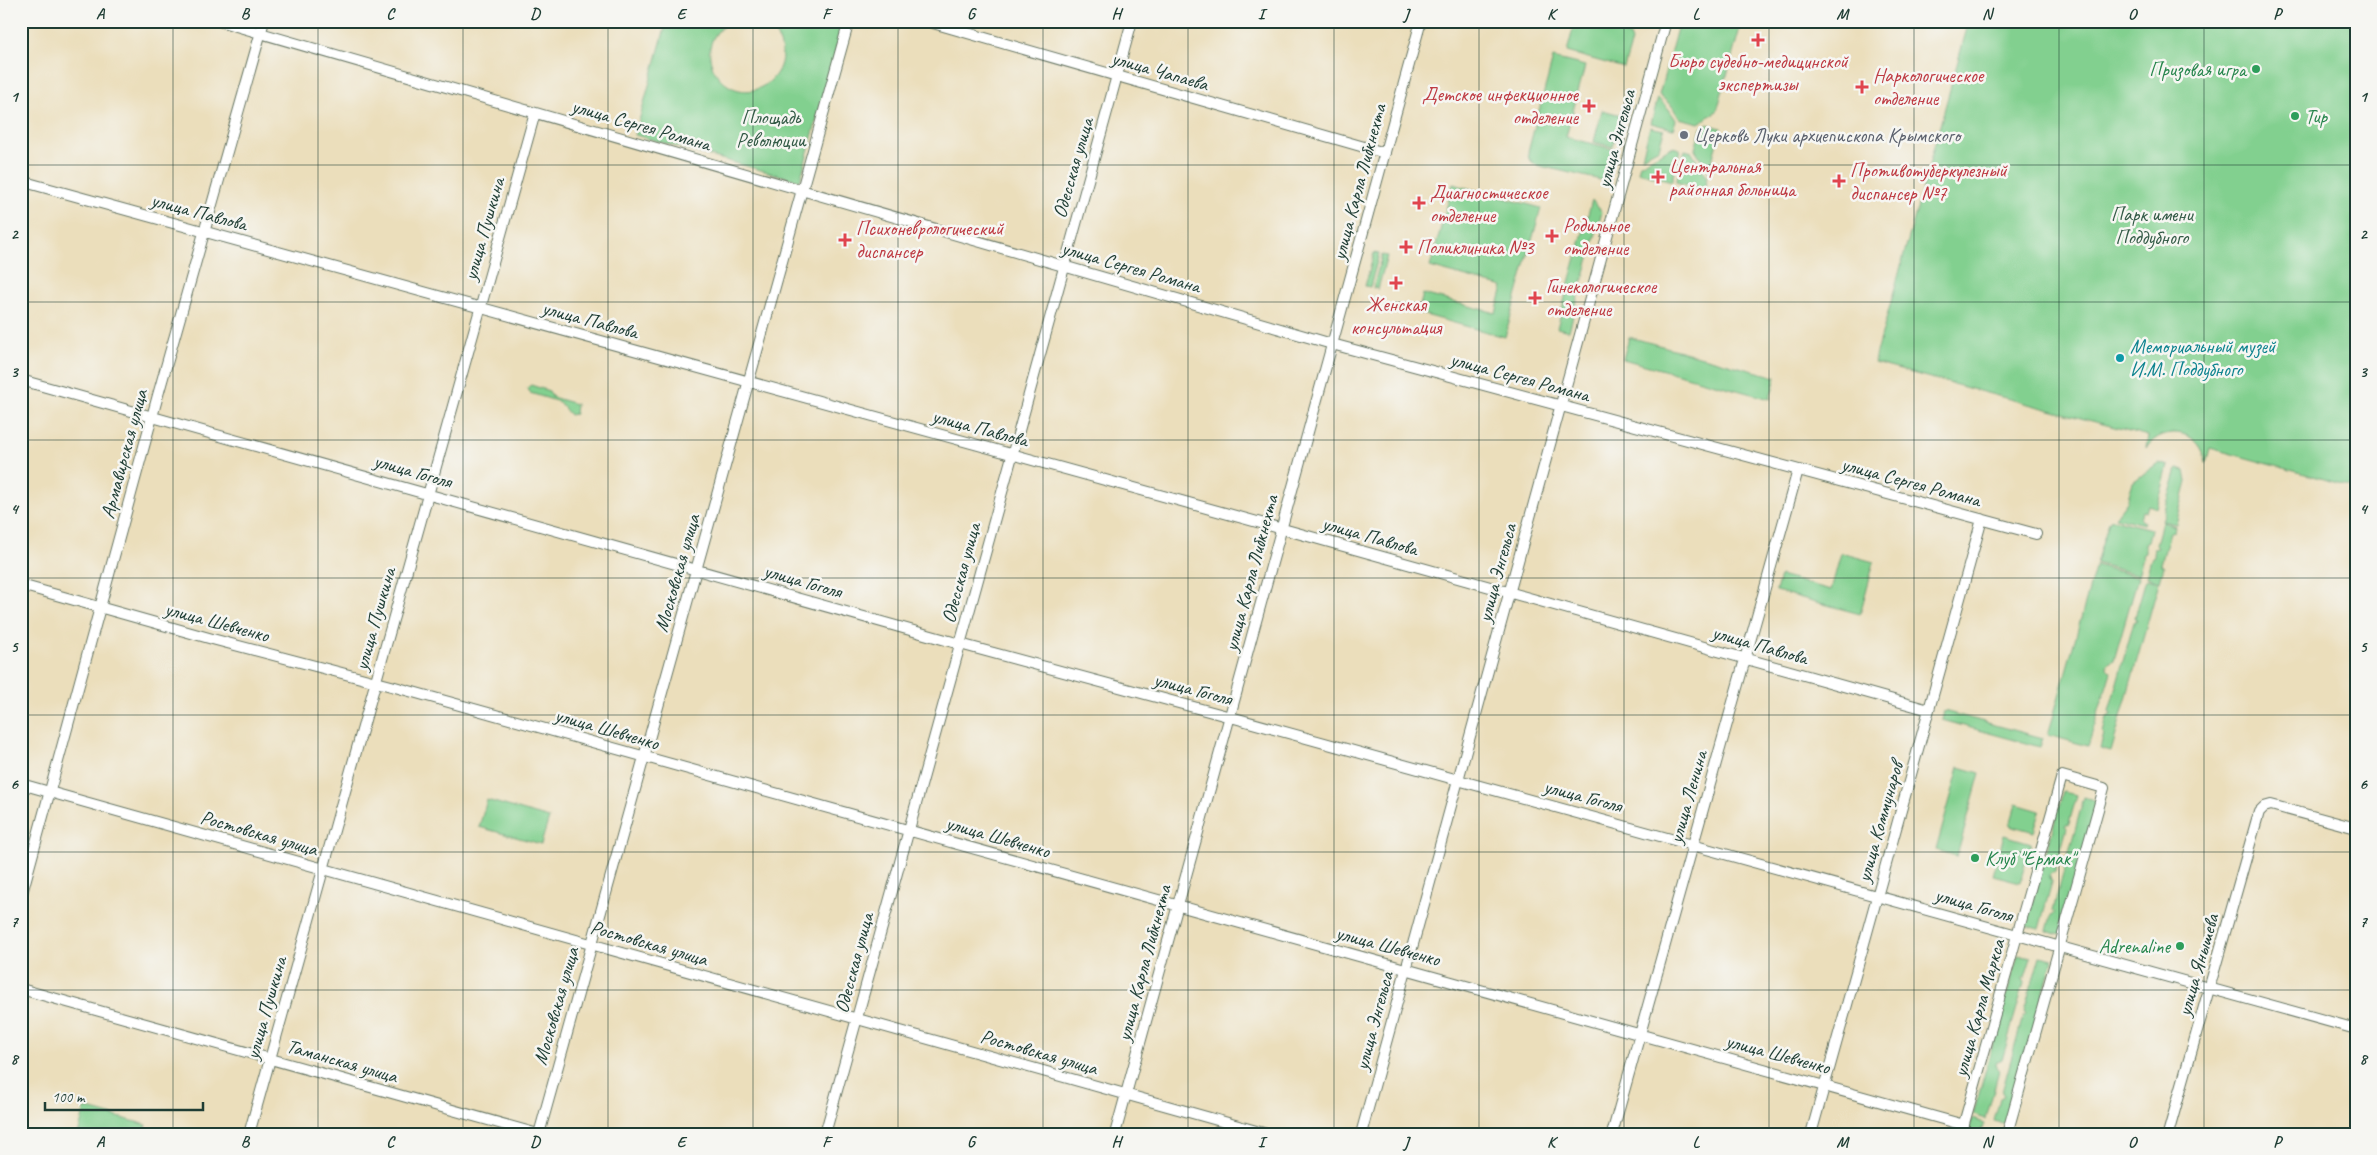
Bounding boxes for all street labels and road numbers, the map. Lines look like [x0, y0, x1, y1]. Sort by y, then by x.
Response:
street label: улица Чапаева [1108, 45, 1212, 97]
street label: улица Энгельса [1591, 85, 1642, 192]
street label: улица Сергея Романа [568, 93, 715, 157]
street label: улица Карла Либкнехта [1326, 99, 1392, 264]
street label: Одесская улица [1047, 113, 1100, 221]
street label: улица Пушкина [457, 173, 511, 284]
street label: улица Павлова [147, 187, 251, 237]
street label: улица Сергея Романа [1058, 235, 1205, 299]
street label: улица Павлова [538, 295, 642, 345]
street label: улица Сергея Романа [1447, 346, 1594, 408]
street label: Армавирская улица [95, 386, 154, 521]
street label: улица Павлова [928, 403, 1032, 453]
street label: улица Гоголя [370, 448, 457, 495]
street label: улица Сергея Романа [1838, 451, 1985, 513]
street label: улица Карла Либкнехта [1218, 490, 1284, 655]
street label: Московская улица [648, 510, 706, 635]
street label: улица Павлова [1318, 510, 1422, 562]
street label: Одесская улица [936, 518, 987, 626]
street label: улица Энгельса [1472, 519, 1523, 626]
street label: улица Гоголя [760, 558, 847, 605]
street label: улица Пушкина [348, 563, 402, 674]
street label: улица Шевченко [161, 596, 273, 648]
street label: улица Павлова [1708, 619, 1812, 671]
street label: улица Гоголя [1150, 666, 1237, 712]
street label: улица Шевченко [551, 702, 663, 756]
street label: улица Ленина [1663, 746, 1714, 847]
street label: улица Коммунаров [1851, 754, 1910, 886]
street label: улица Гоголя [1540, 773, 1627, 819]
street label: Ростовская улица [198, 804, 322, 862]
street label: улица Шевченко [942, 810, 1054, 864]
street label: улица Карла Либкнехта [1111, 880, 1177, 1045]
street label: улица Гоголя [1931, 882, 2018, 929]
street label: Одесская улица [829, 908, 880, 1016]
street label: улица Янышева [2171, 909, 2225, 1020]
street label: Ростовская улица [588, 914, 712, 972]
street label: улица Шевченко [1332, 920, 1444, 972]
street label: улица Карла Маркса [1947, 935, 2011, 1081]
street label: Московская улица [527, 943, 585, 1068]
street label: улица Пушкина [239, 952, 293, 1063]
street label: улица Энгельса [1349, 967, 1400, 1074]
street label: Ростовская улица [978, 1023, 1102, 1081]
street label: улица Шевченко [1722, 1028, 1834, 1080]
street label: Таманская улица [284, 1033, 402, 1089]

